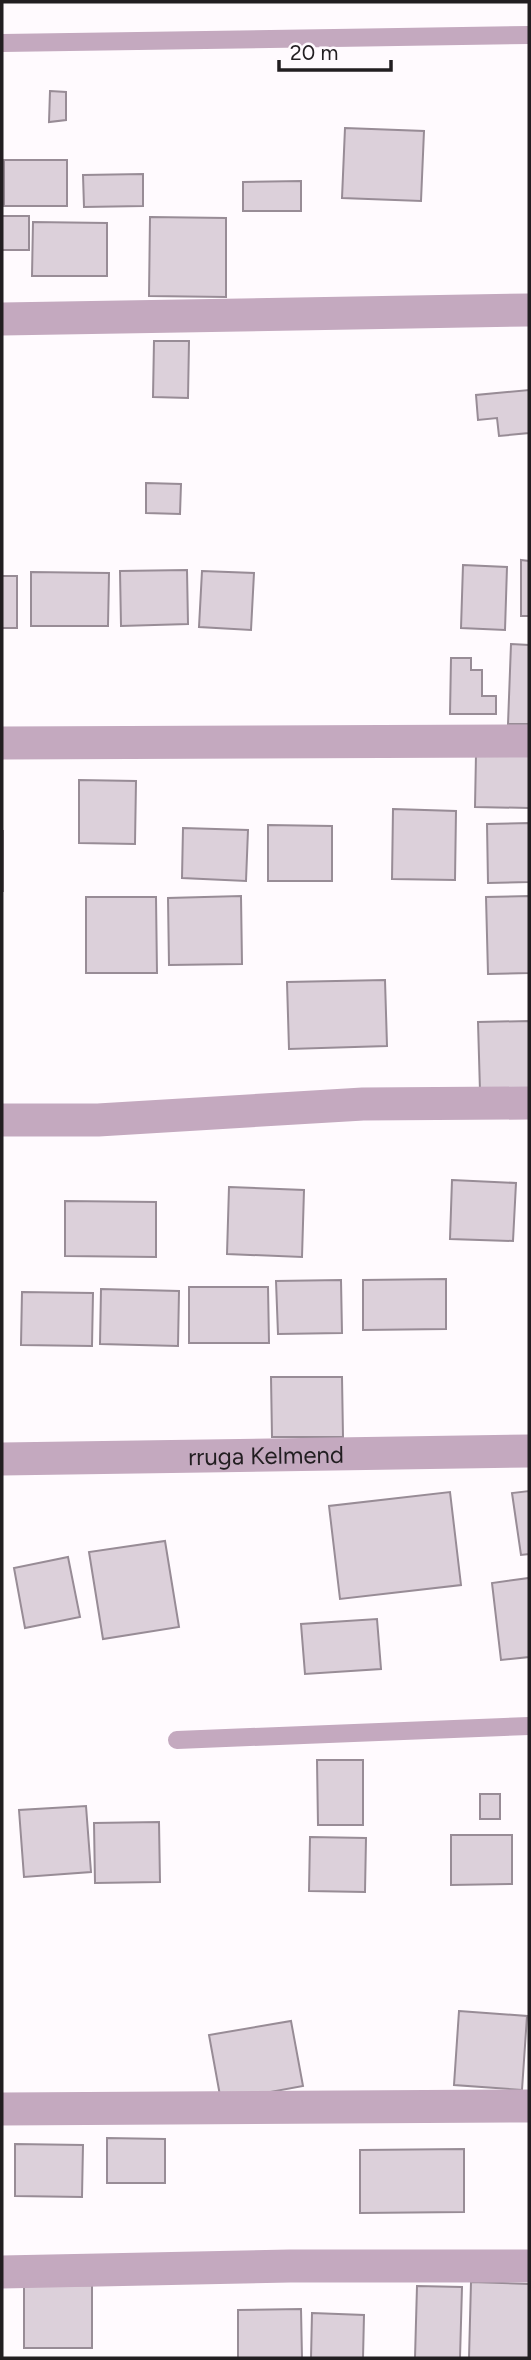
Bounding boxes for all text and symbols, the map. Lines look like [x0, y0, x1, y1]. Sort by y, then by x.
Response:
scale bar [279, 28, 391, 72]
text: 20 m [290, 40, 338, 65]
street label: rruga Kelmend [188, 1439, 344, 1471]

